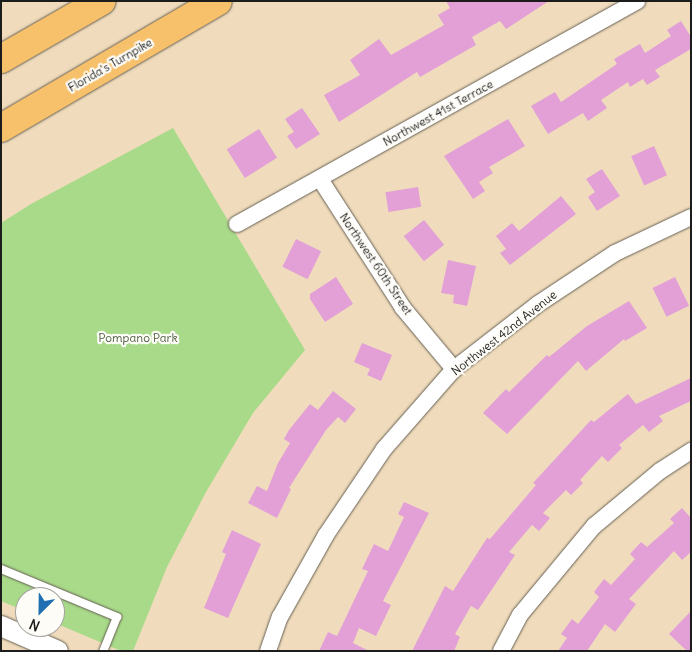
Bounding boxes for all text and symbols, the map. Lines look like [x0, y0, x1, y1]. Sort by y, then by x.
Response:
street label: Florida's Turnpike [65, 35, 155, 95]
street label: Northwest 41st Terrace [380, 77, 496, 149]
street label: Northwest 60th Street [337, 210, 415, 318]
street label: Northwest 42nd Avenue [449, 287, 559, 379]
park label: Pompano Park [98, 331, 178, 345]
north arrow [15, 587, 65, 637]
text: N [27, 615, 43, 635]

